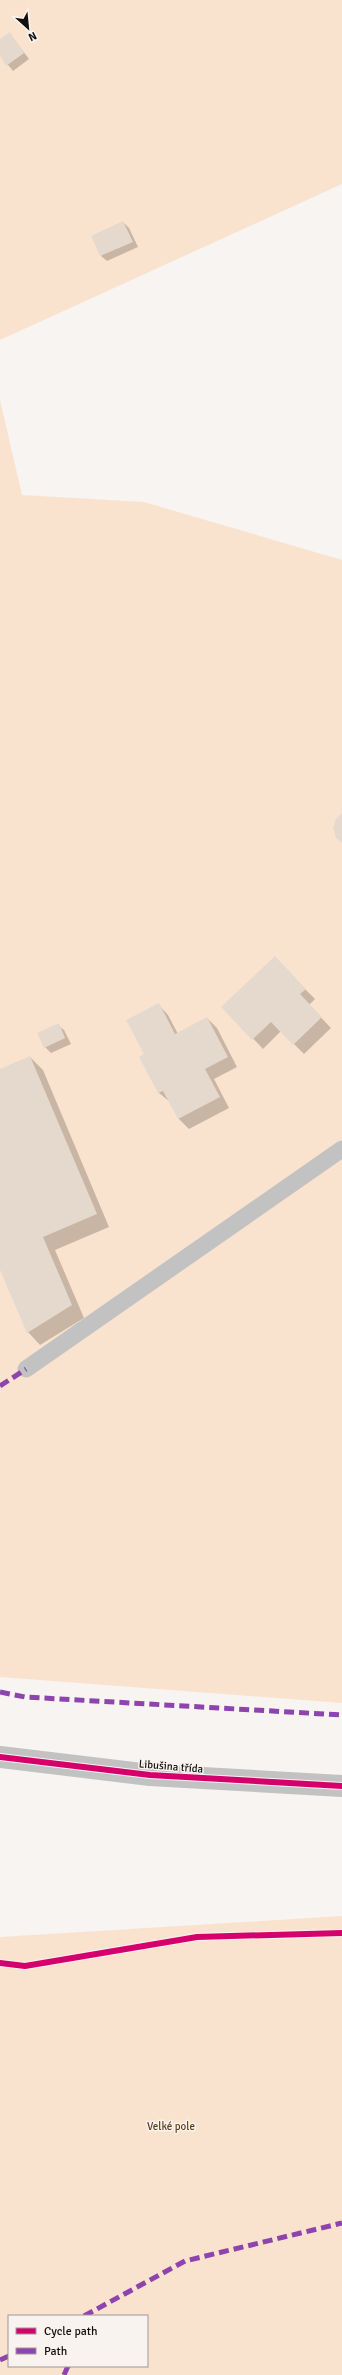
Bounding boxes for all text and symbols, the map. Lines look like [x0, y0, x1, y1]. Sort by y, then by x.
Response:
north arrow [8, 8, 48, 48]
text: N [26, 29, 39, 44]
street label: Libušina třída [138, 1757, 204, 1776]
park label: Velké pole [147, 2120, 195, 2133]
legend [8, 2315, 148, 2367]
text: Cycle path [44, 2324, 97, 2339]
text: Path [44, 2344, 67, 2359]

